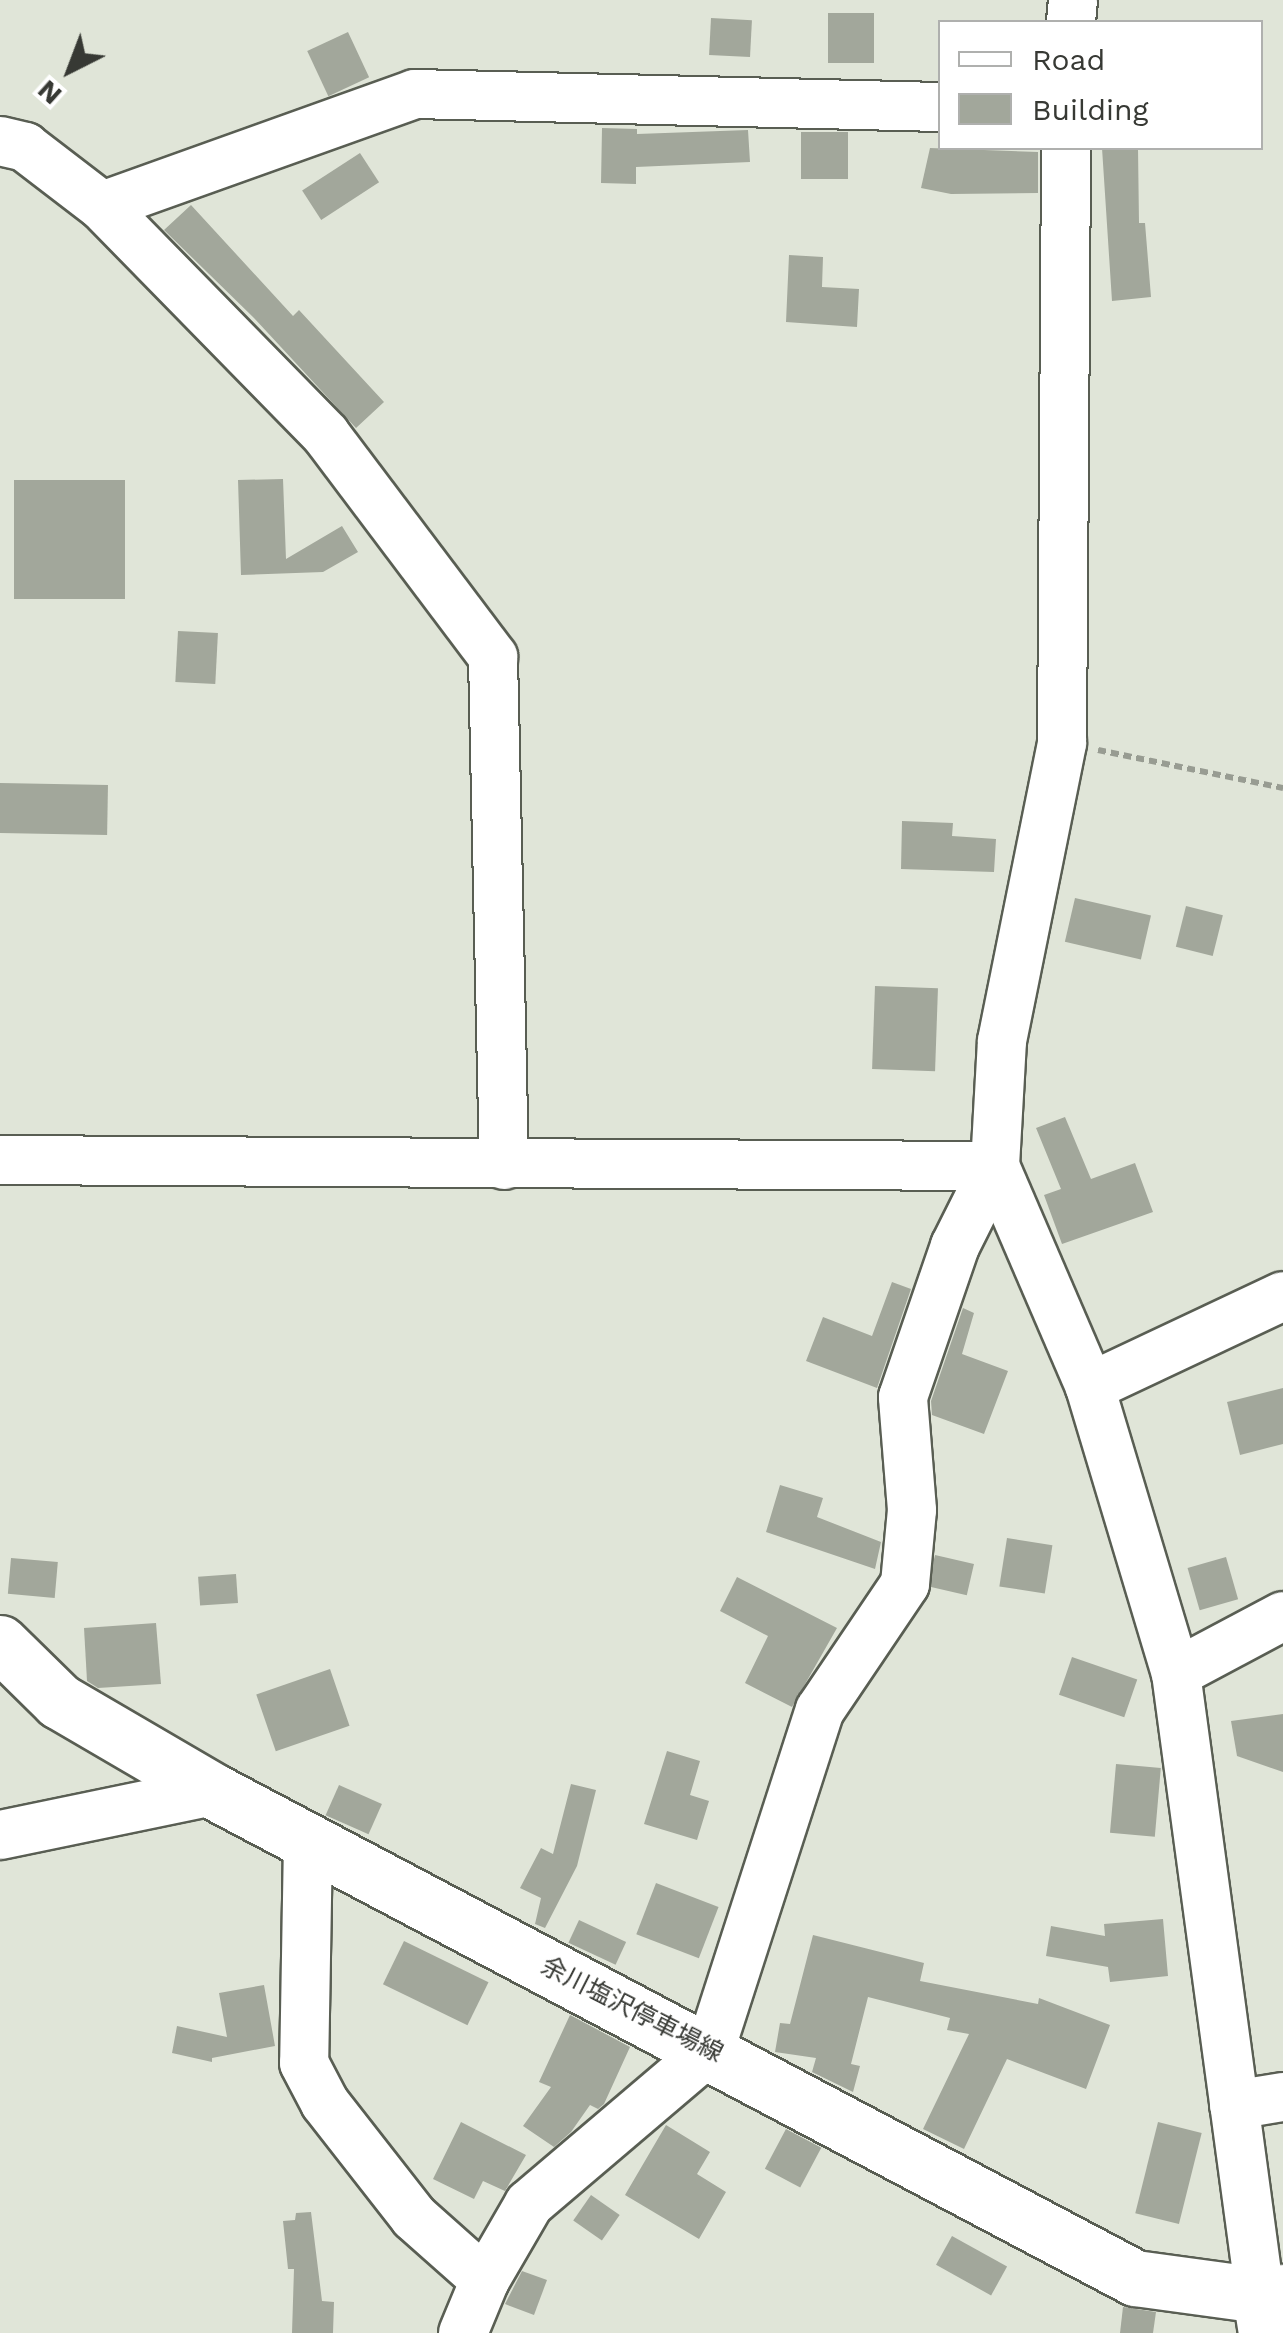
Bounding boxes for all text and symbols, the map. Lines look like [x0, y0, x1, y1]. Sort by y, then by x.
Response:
north arrow [20, 20, 120, 120]
legend [938, 20, 1263, 150]
text: Road [1032, 42, 1105, 77]
text: N [31, 73, 68, 112]
text: Building [1032, 92, 1149, 127]
street label: 余川塩沢停車場線 [536, 1951, 728, 2069]

